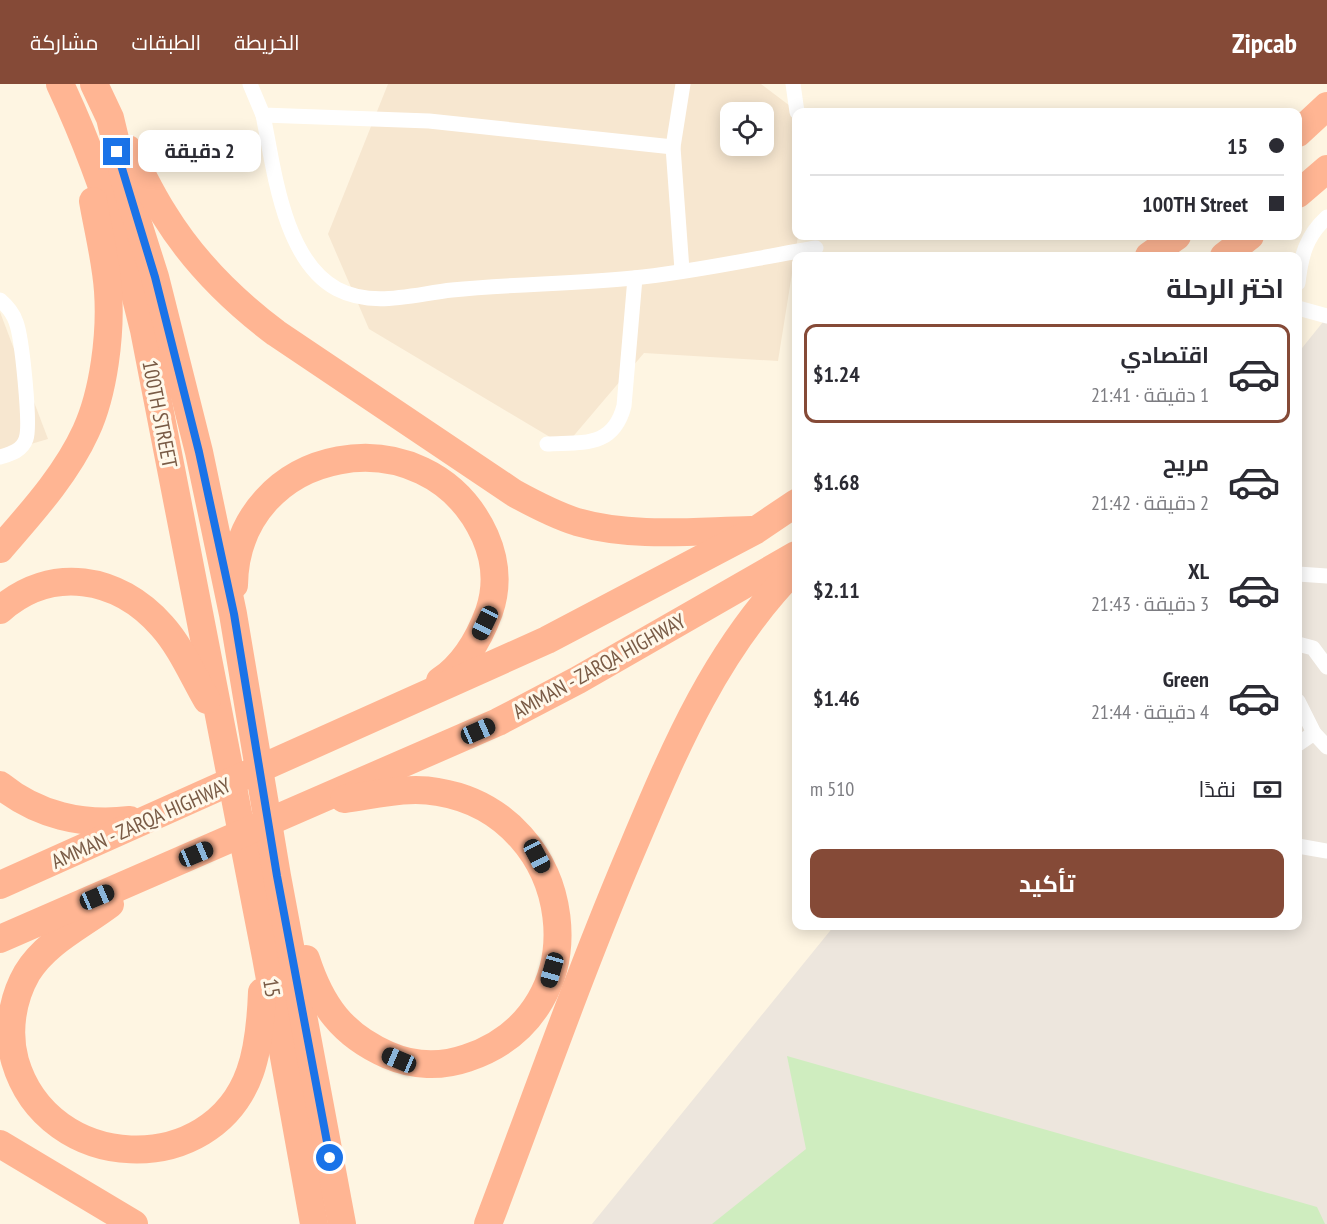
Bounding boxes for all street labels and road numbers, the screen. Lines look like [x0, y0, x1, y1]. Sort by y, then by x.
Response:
street label: 100TH STREET [136, 358, 184, 471]
street label: AMMAN - ZARQA HIGHWAY [508, 607, 691, 725]
street label: AMMAN - ZARQA HIGHWAY [47, 771, 235, 875]
street label: 15 [257, 976, 287, 1000]

